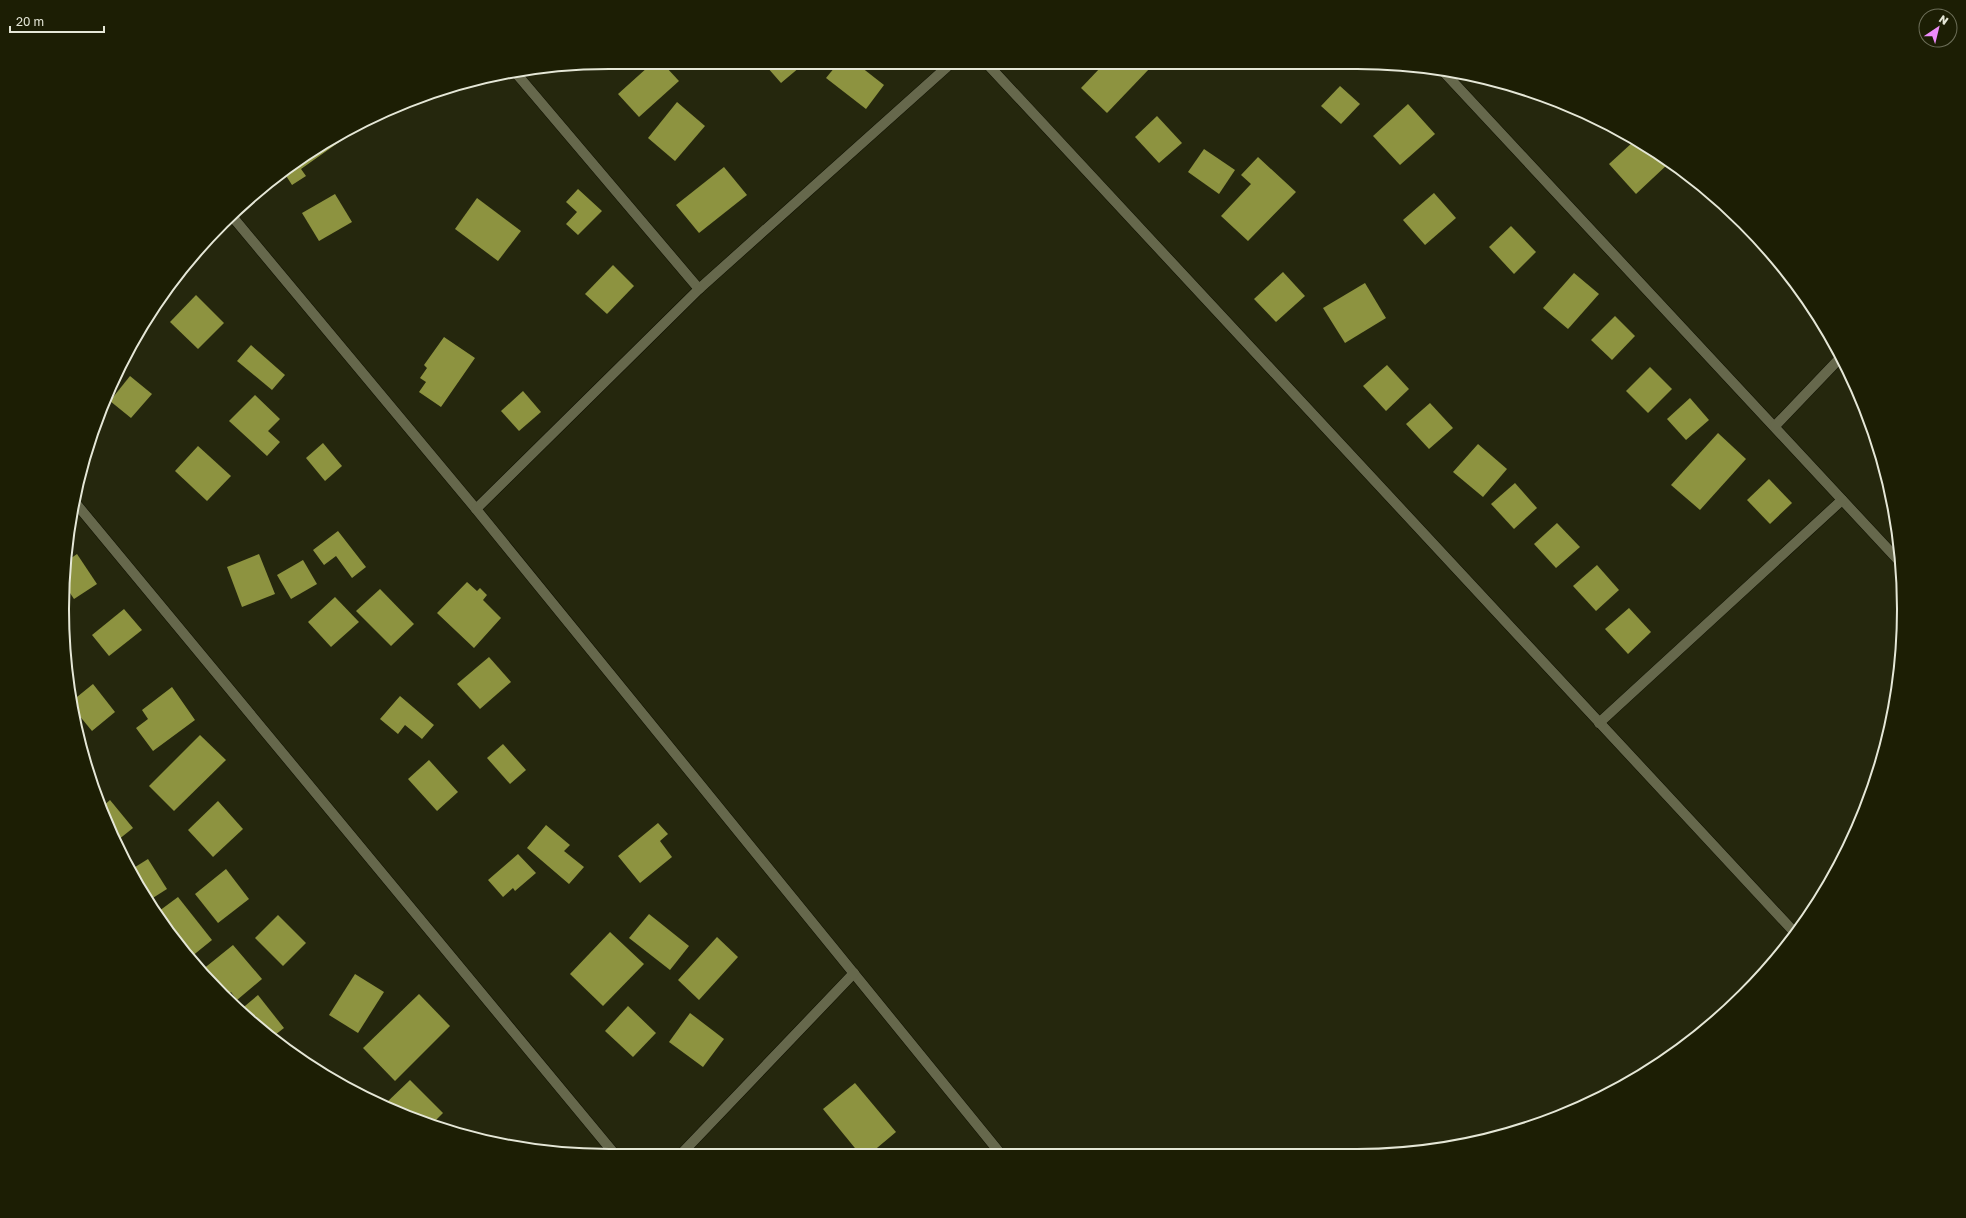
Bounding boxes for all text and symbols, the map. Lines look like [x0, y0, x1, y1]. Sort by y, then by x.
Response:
scale bar [10, 8, 104, 34]
north arrow [1918, 8, 1958, 48]
text: N [1937, 12, 1951, 27]
text: 20 m [16, 14, 44, 29]

